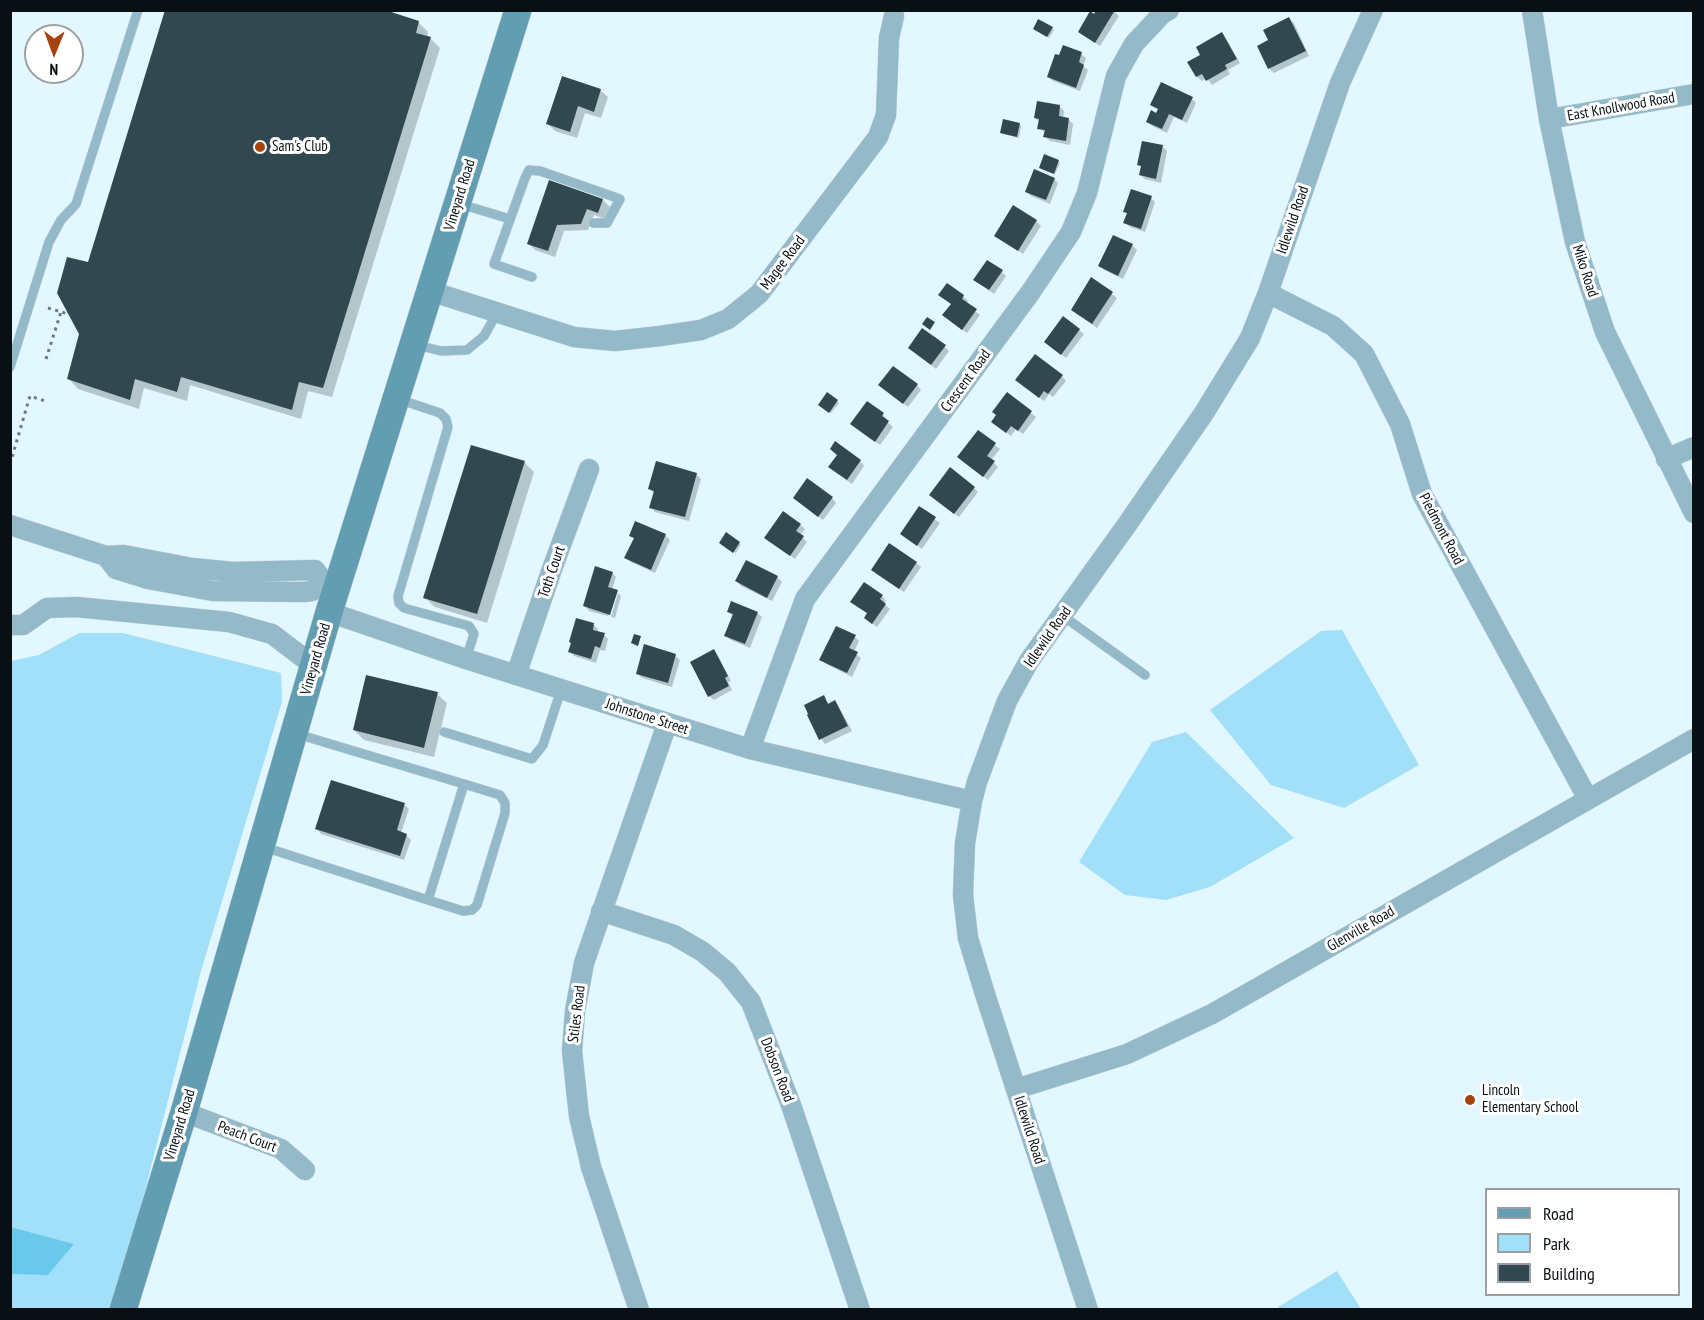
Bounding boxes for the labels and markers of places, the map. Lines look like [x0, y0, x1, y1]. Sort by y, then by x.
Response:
place label: Sam's Club [272, 138, 328, 156]
marker: Sam's Club [253, 140, 267, 154]
place label: Lincoln Elementary School [1482, 1082, 1579, 1117]
marker: Lincoln Elementary School [1463, 1093, 1477, 1107]

